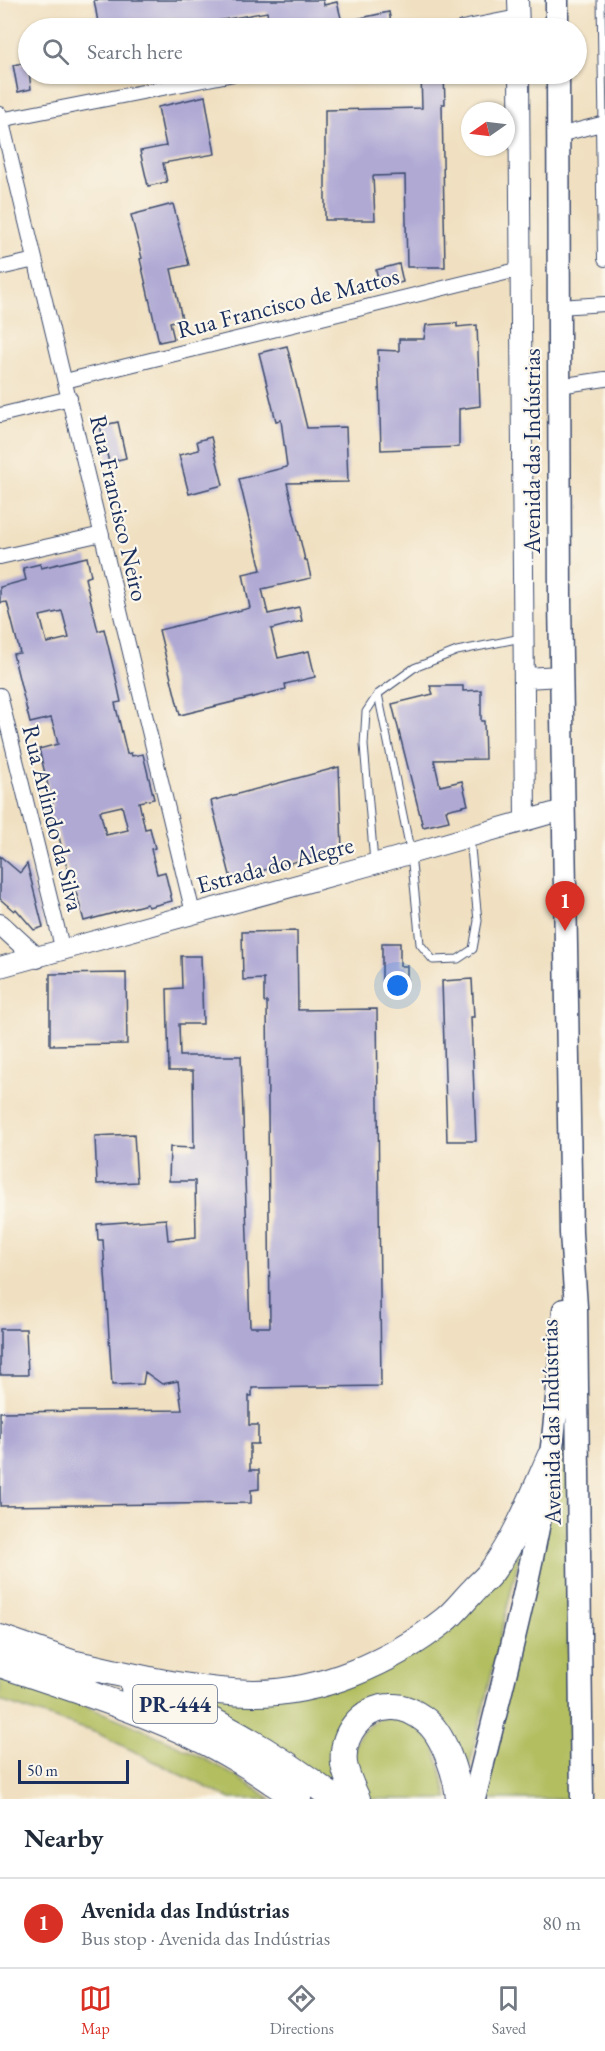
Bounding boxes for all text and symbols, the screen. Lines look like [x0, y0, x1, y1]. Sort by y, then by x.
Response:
search box [18, 18, 587, 84]
icon: search [39, 35, 72, 68]
text: Search here [87, 37, 182, 66]
north arrow [461, 102, 515, 156]
street label: Rua Francisco de Mattos [174, 260, 402, 345]
street label: Avenida das Indústrias [516, 348, 547, 555]
street label: Rua Francisco Neiro [83, 412, 156, 604]
street label: Rua Arlindo da Silva [15, 721, 92, 915]
street label: Estrada do Alegre [193, 829, 357, 900]
pin: 1 [546, 882, 584, 931]
your location [383, 971, 412, 1000]
street label: Avenida das Indústrias [533, 1319, 568, 1526]
road number: PR-444 [133, 1685, 217, 1723]
scale bar [18, 1757, 129, 1784]
text: 50 m [27, 1760, 58, 1781]
text: Nearby [24, 1821, 104, 1855]
text: Avenida das Indústrias [81, 1896, 289, 1925]
text: 1 [38, 1910, 49, 1936]
text: 80 m [542, 1910, 581, 1936]
text: Bus stop · Avenida das Indústrias [81, 1925, 330, 1951]
tab: Map [79, 1982, 112, 2039]
tab: Directions [270, 1982, 334, 2039]
tab: Saved [492, 1982, 526, 2039]

